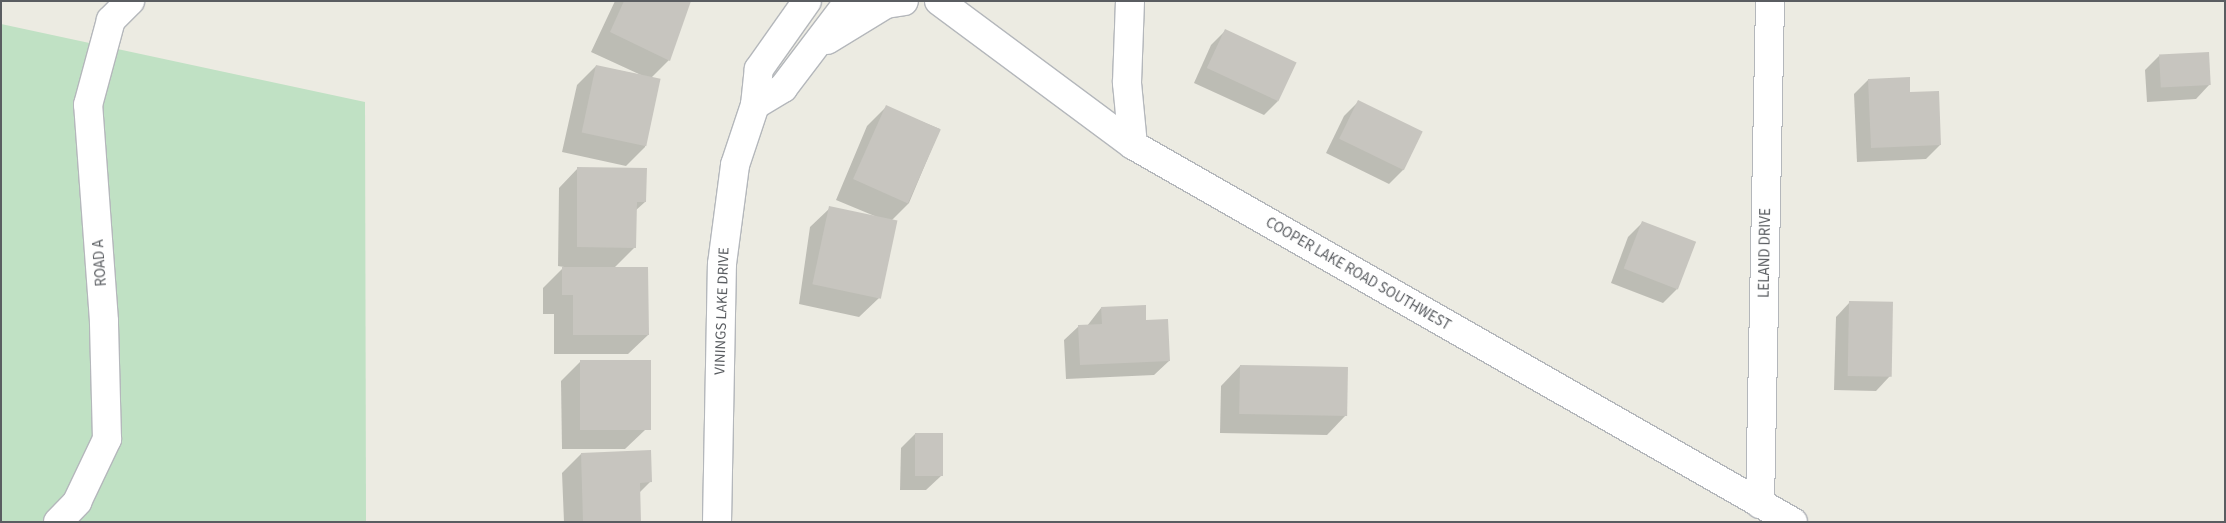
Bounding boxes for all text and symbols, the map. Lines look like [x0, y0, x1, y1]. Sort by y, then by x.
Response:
street label: LELAND DRIVE [1755, 208, 1775, 298]
street label: COOPER LAKE ROAD SOUTHWEST [1262, 214, 1454, 334]
street label: ROAD A [89, 239, 111, 287]
street label: VININGS LAKE DRIVE [711, 247, 733, 375]

